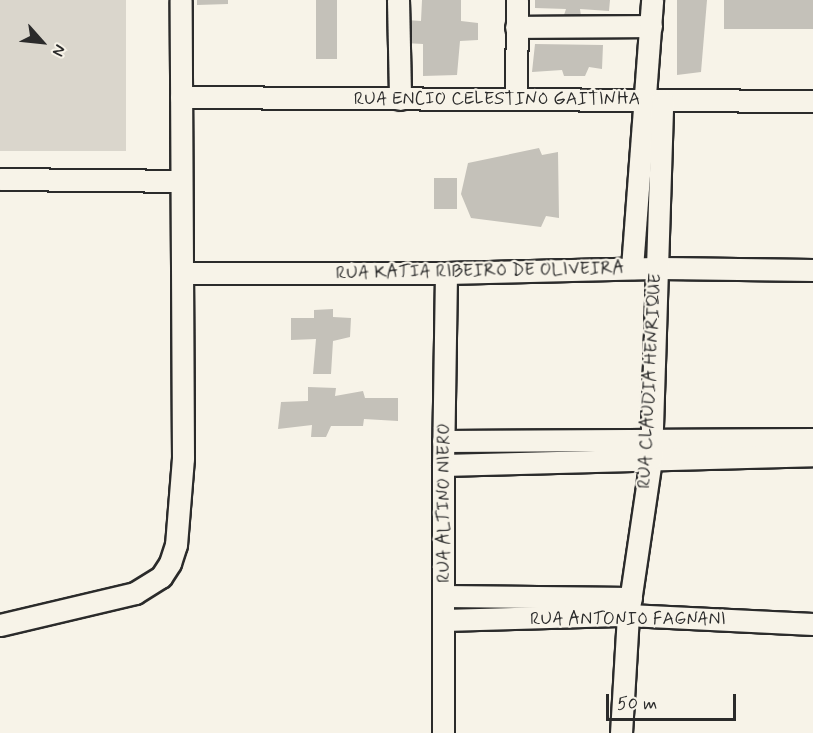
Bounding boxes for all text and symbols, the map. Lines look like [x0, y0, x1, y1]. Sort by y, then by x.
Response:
north arrow [12, 12, 72, 72]
text: N [47, 41, 70, 60]
street label: RUA ENCIO CELESTINO GAITINHA [354, 88, 640, 110]
street label: RUA KATIA RIBEIRO DE OLIVEIRA [332, 258, 628, 284]
street label: RUA CLAUDIA HENRIQUE [634, 275, 666, 487]
street label: RUA ALTINO NIERO [433, 420, 455, 586]
street label: RUA ANTONIO FAGNANI [532, 608, 724, 630]
scale bar [609, 682, 740, 720]
text: 50 m [617, 692, 657, 716]

